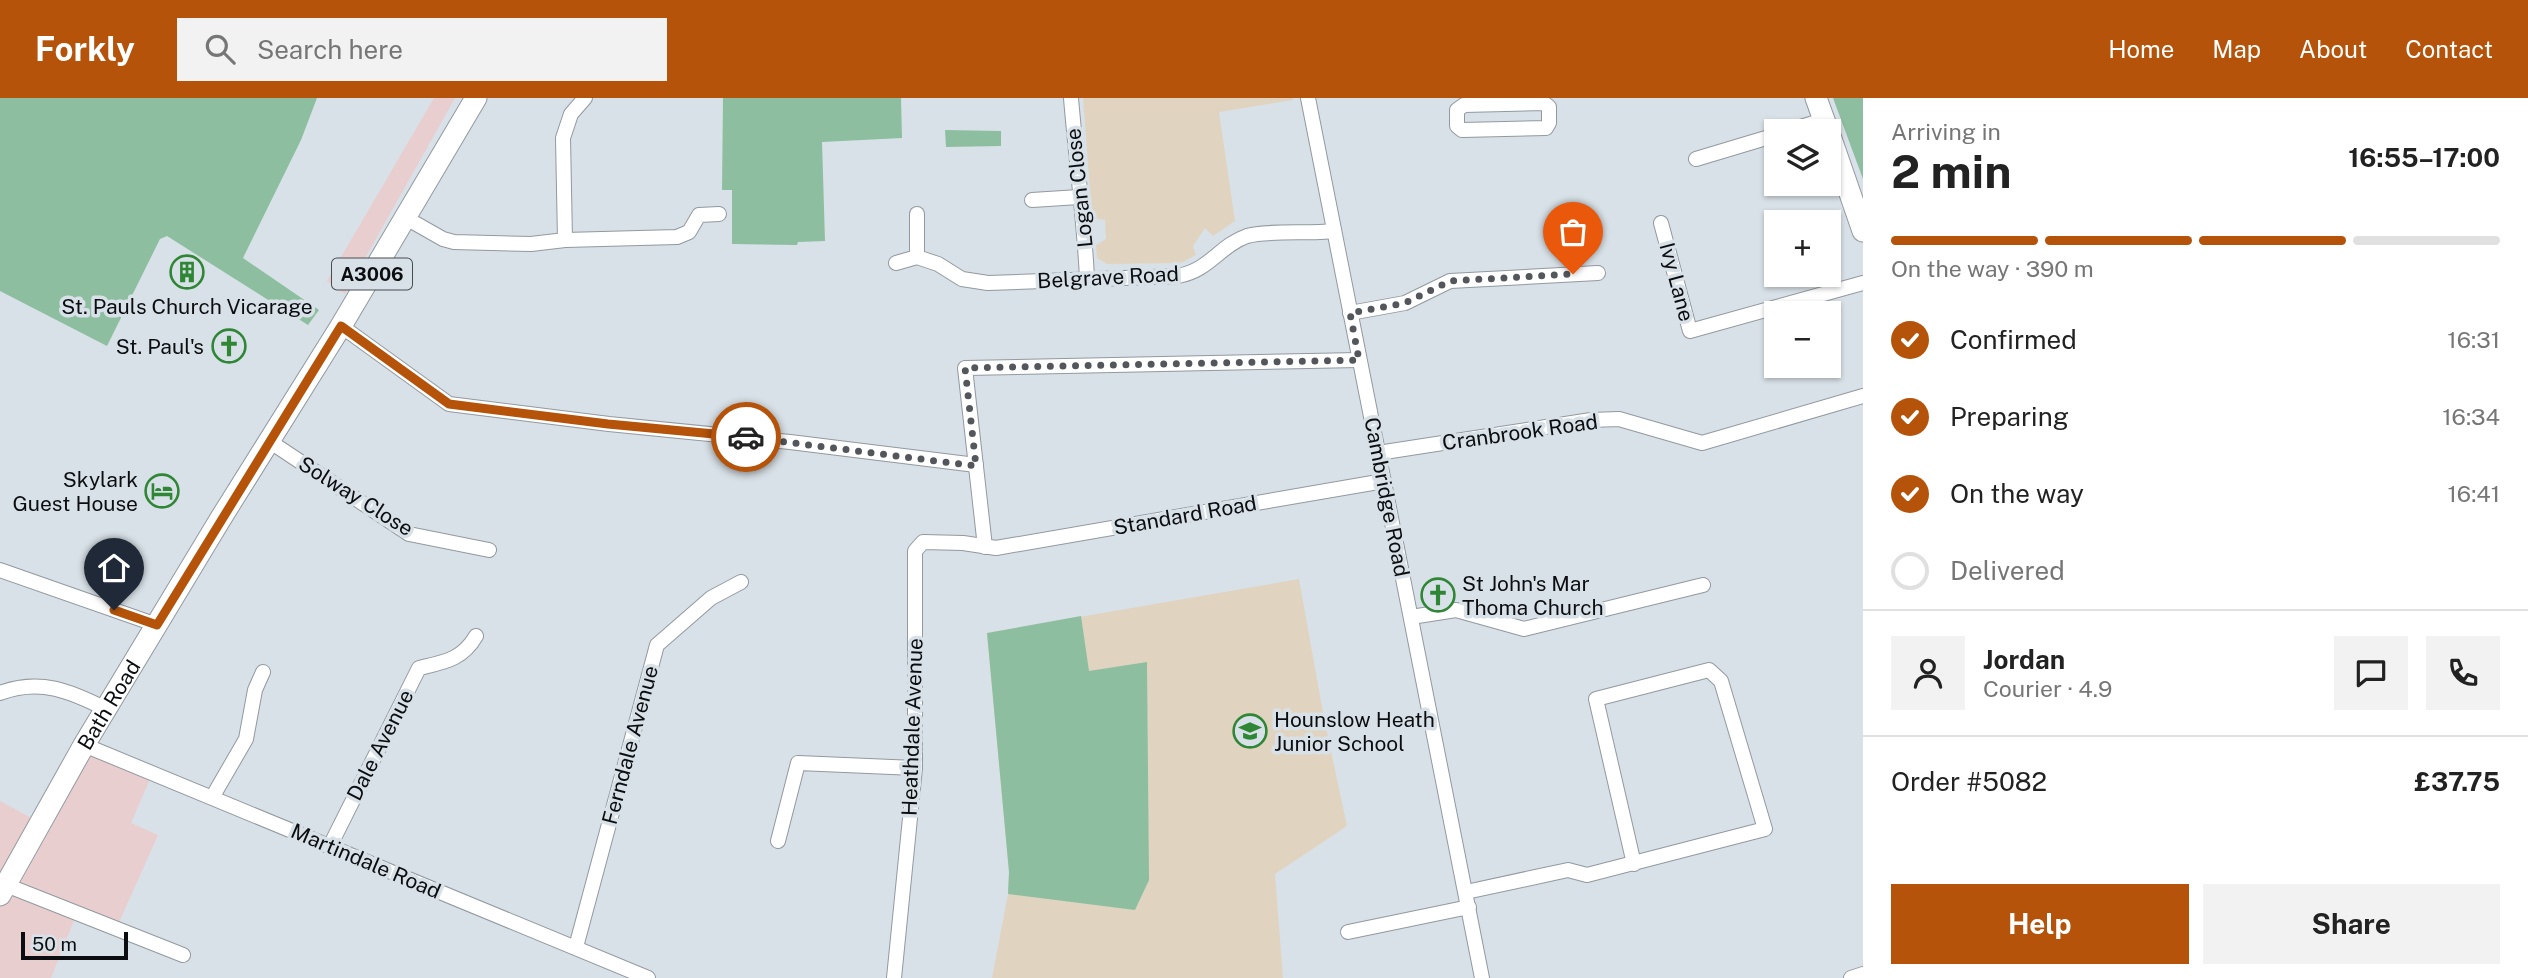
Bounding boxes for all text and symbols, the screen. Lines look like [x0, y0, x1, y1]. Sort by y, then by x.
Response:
search box [177, 18, 667, 81]
text: Forkly [35, 30, 135, 68]
icon: search [201, 30, 239, 68]
text: Search here [257, 34, 403, 65]
text: Home [2108, 35, 2174, 63]
text: Map [2212, 35, 2261, 63]
text: About [2299, 35, 2367, 63]
text: Contact [2405, 35, 2493, 63]
text: Arriving in [1891, 118, 2001, 145]
map controls [1764, 119, 1841, 378]
button: layers [1764, 119, 1841, 196]
street label: Logan Close [1060, 127, 1098, 249]
text: 16:55–17:00 [2348, 142, 2500, 173]
text: 2 min [1891, 144, 2011, 198]
pin [1543, 202, 1603, 274]
button: + [1764, 210, 1841, 287]
icon: bag [1554, 213, 1592, 251]
street label: Ivy Lane [1655, 240, 1699, 324]
building icon: St. Pauls Church Vicarage [168, 253, 206, 291]
text: On the way · 390 m [1891, 255, 2094, 282]
road number: A3006 [332, 258, 412, 290]
street label: Belgrave Road [1037, 261, 1179, 293]
place label: St. Pauls Church Vicarage [61, 294, 313, 319]
button: − [1764, 301, 1841, 378]
icon: check [1891, 321, 1929, 359]
text: Confirmed [1950, 324, 2077, 355]
text: 16:31 [2447, 326, 2500, 353]
church icon: St. Paul's [210, 327, 248, 365]
place label: St. Paul's [116, 334, 204, 359]
icon: check [1891, 398, 1929, 436]
text: Preparing [1950, 401, 2069, 432]
courier [711, 402, 781, 472]
text: 16:34 [2442, 403, 2500, 430]
street label: Cranbrook Road [1441, 409, 1599, 455]
street label: Cambridge Road [1359, 415, 1415, 579]
icon: car [727, 418, 765, 456]
street label: Solway Close [294, 451, 418, 541]
place label: Skylark Guest House [12, 467, 138, 516]
hotel icon: Skylark Guest House [143, 472, 181, 510]
icon: check [1891, 475, 1929, 513]
text: On the way [1950, 478, 2084, 509]
text: 16:41 [2447, 480, 2500, 507]
street label: Standard Road [1111, 490, 1259, 540]
pin [84, 538, 144, 610]
icon: home [95, 549, 133, 587]
text: Delivered [1950, 555, 2065, 586]
place label: St John's Mar Thoma Church [1462, 571, 1604, 620]
church icon: St John's Mar Thoma Church [1419, 576, 1457, 614]
button: person [1891, 636, 1965, 710]
button: chat [2334, 636, 2408, 710]
button: phone [2426, 636, 2500, 710]
street label: Heathdale Avenue [896, 638, 928, 816]
text: Jordan [1983, 644, 2065, 675]
street label: Bath Road [72, 655, 145, 754]
street label: Ferndale Avenue [597, 663, 663, 827]
text: Courier · 4.9 [1983, 675, 2112, 702]
street label: Dale Avenue [341, 685, 419, 805]
place label: Hounslow Heath Junior School [1274, 707, 1435, 756]
school or university icon: Hounslow Heath Junior School [1231, 712, 1269, 750]
text: Order #5082 [1891, 766, 2047, 797]
text: £37.75 [2414, 766, 2500, 797]
street label: Martindale Road [287, 818, 445, 904]
button: Help [1891, 884, 2189, 964]
button: Share [2203, 884, 2500, 964]
scale bar [21, 929, 128, 961]
text: 50 m [32, 933, 77, 955]

